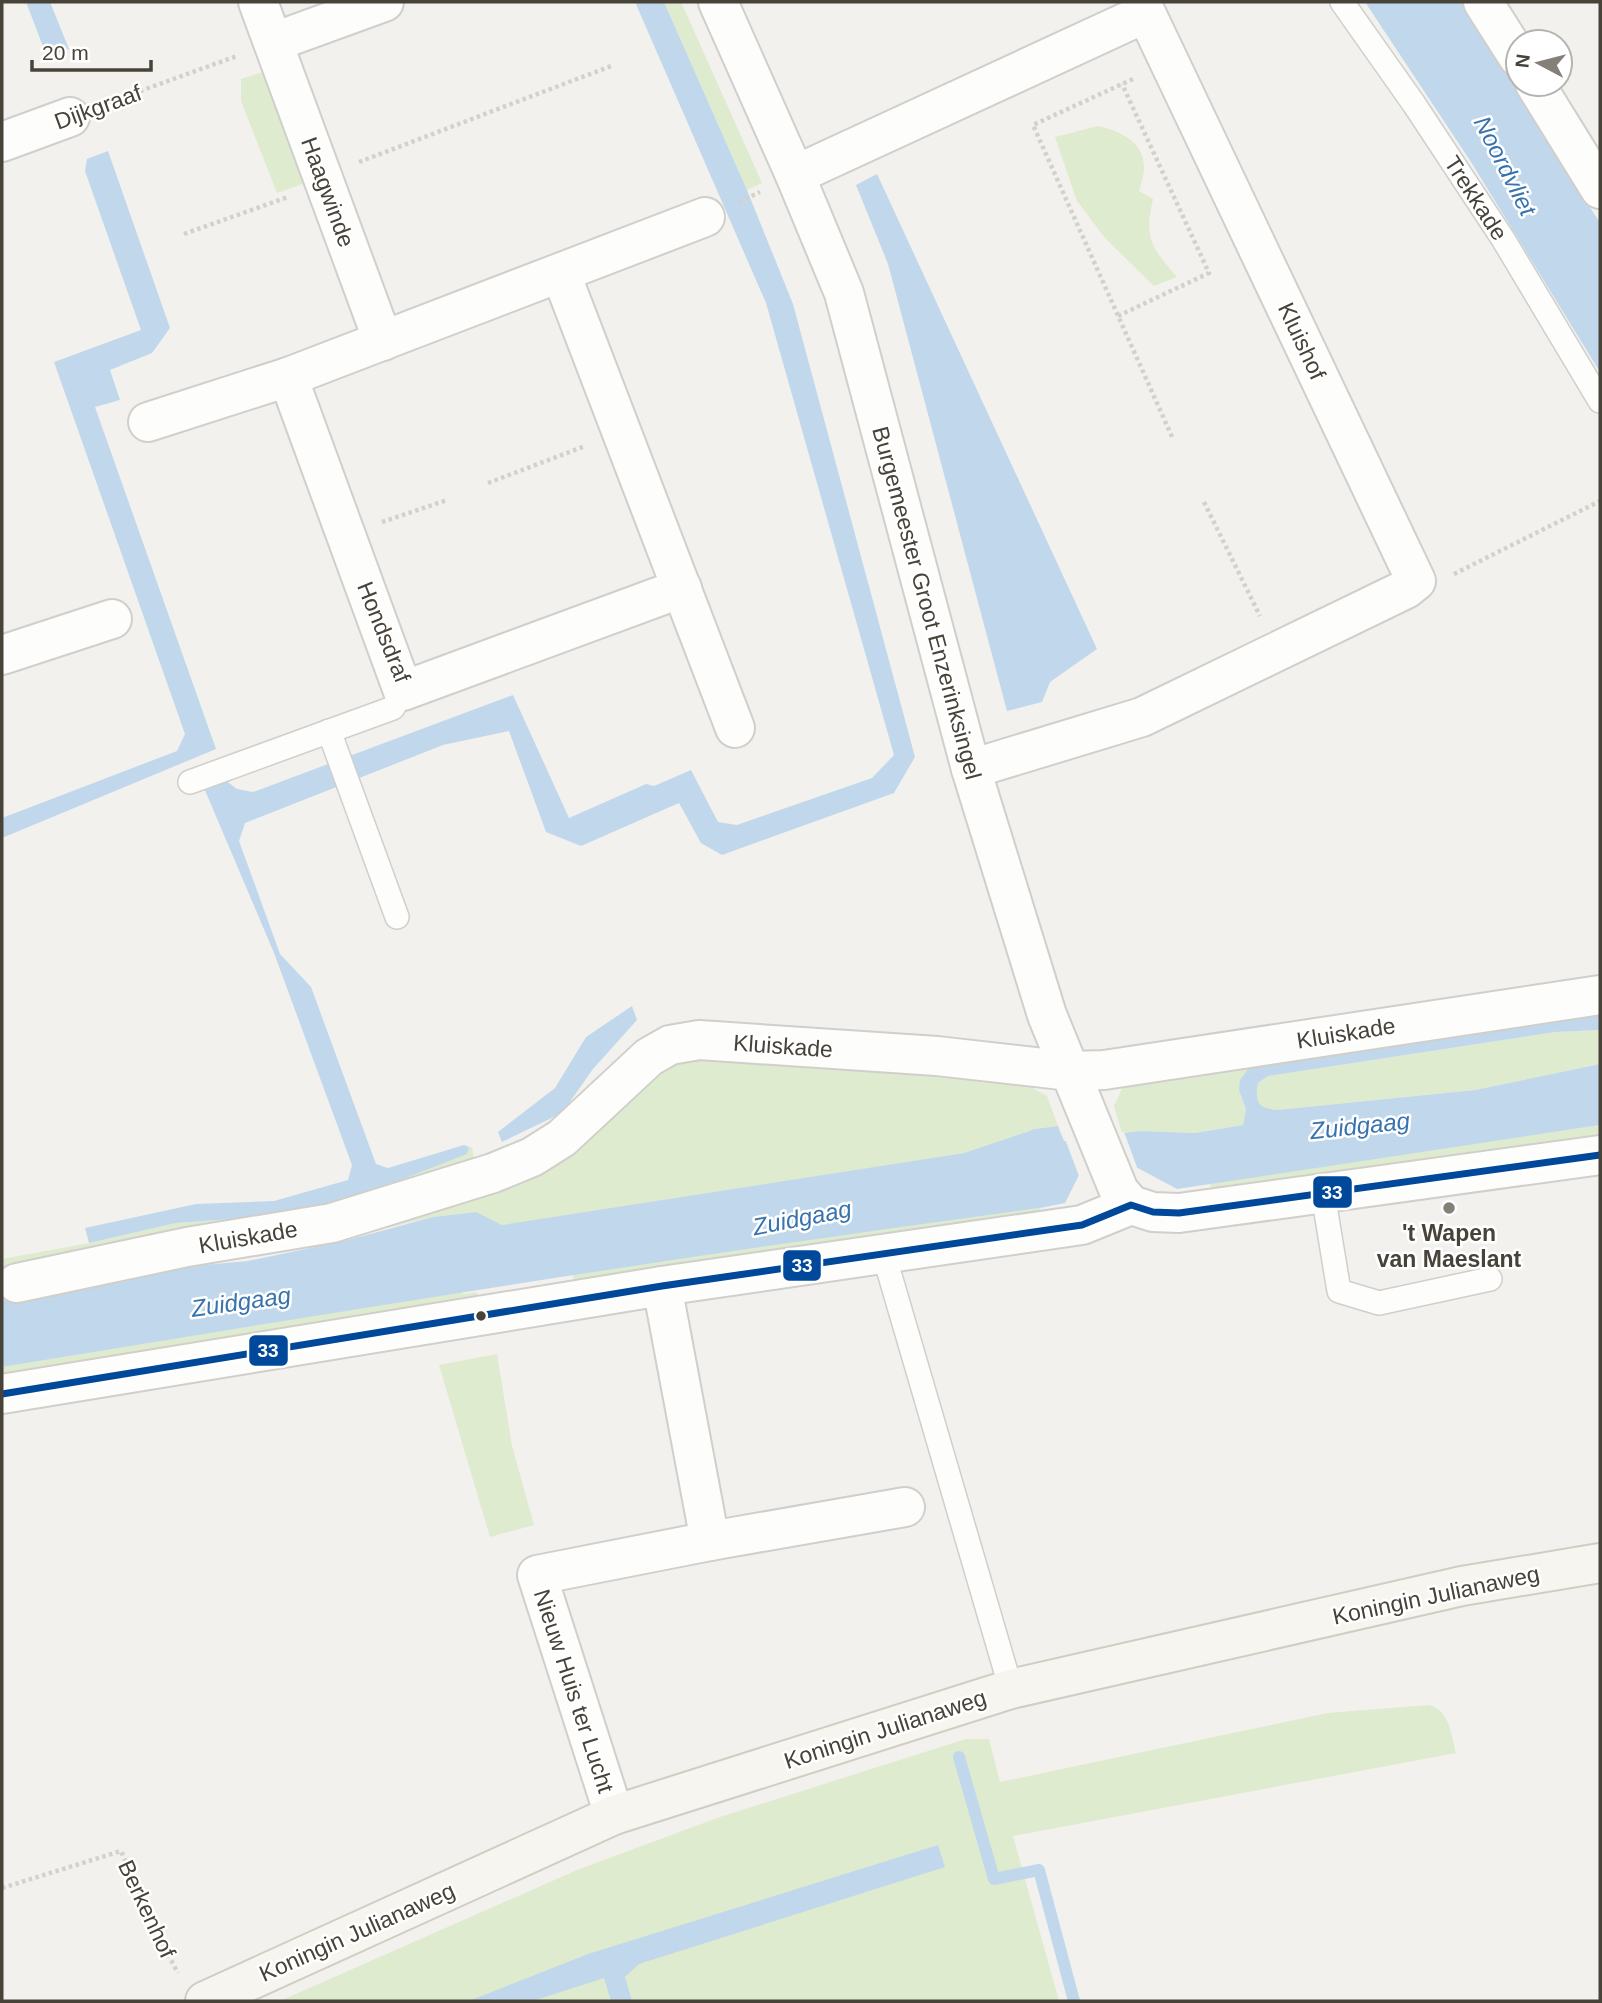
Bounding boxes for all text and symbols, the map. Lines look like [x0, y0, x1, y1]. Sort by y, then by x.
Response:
scale bar [32, 28, 150, 72]
north arrow [1504, 28, 1574, 98]
text: 20 m [42, 41, 89, 64]
text: N [1511, 53, 1534, 69]
street label: Dijkgraaf [51, 79, 146, 135]
water label: Noordvliet [1469, 112, 1543, 221]
street label: Haagwinde [296, 133, 360, 251]
street label: Trekkade [1439, 151, 1513, 245]
street label: Kluishof [1273, 298, 1331, 384]
street label: Burgemeester Groot Enzerinksingel [867, 424, 987, 782]
street label: Hondsdraf [352, 578, 416, 687]
street label: Kluiskade [1295, 1012, 1397, 1054]
street label: Kluiskade [732, 1030, 834, 1062]
water label: Zuidgaag [1308, 1107, 1412, 1144]
line badge: 33 [1312, 1175, 1353, 1209]
text: 33 [1321, 1182, 1343, 1203]
water label: Zuidgaag [749, 1195, 854, 1240]
marker: 't Wapen van Maeslant [1441, 1200, 1457, 1216]
street label: Kluiskade [197, 1216, 299, 1258]
place label: 't Wapen van Maeslant [1377, 1220, 1522, 1272]
line badge: 33 [782, 1249, 822, 1282]
text: 33 [791, 1255, 813, 1276]
water label: Zuidgaag [189, 1281, 293, 1322]
unlabelled marker [474, 1309, 488, 1323]
line badge: 33 [248, 1334, 289, 1367]
text: 33 [257, 1340, 279, 1361]
street label: Koningin Julianaweg [1330, 1560, 1542, 1630]
street label: Nieuw Huis ter Lucht [529, 1586, 619, 1797]
street label: Koningin Julianaweg [781, 1684, 989, 1774]
street label: Berkenhof [113, 1856, 181, 1963]
street label: Koningin Julianaweg [255, 1877, 459, 1987]

